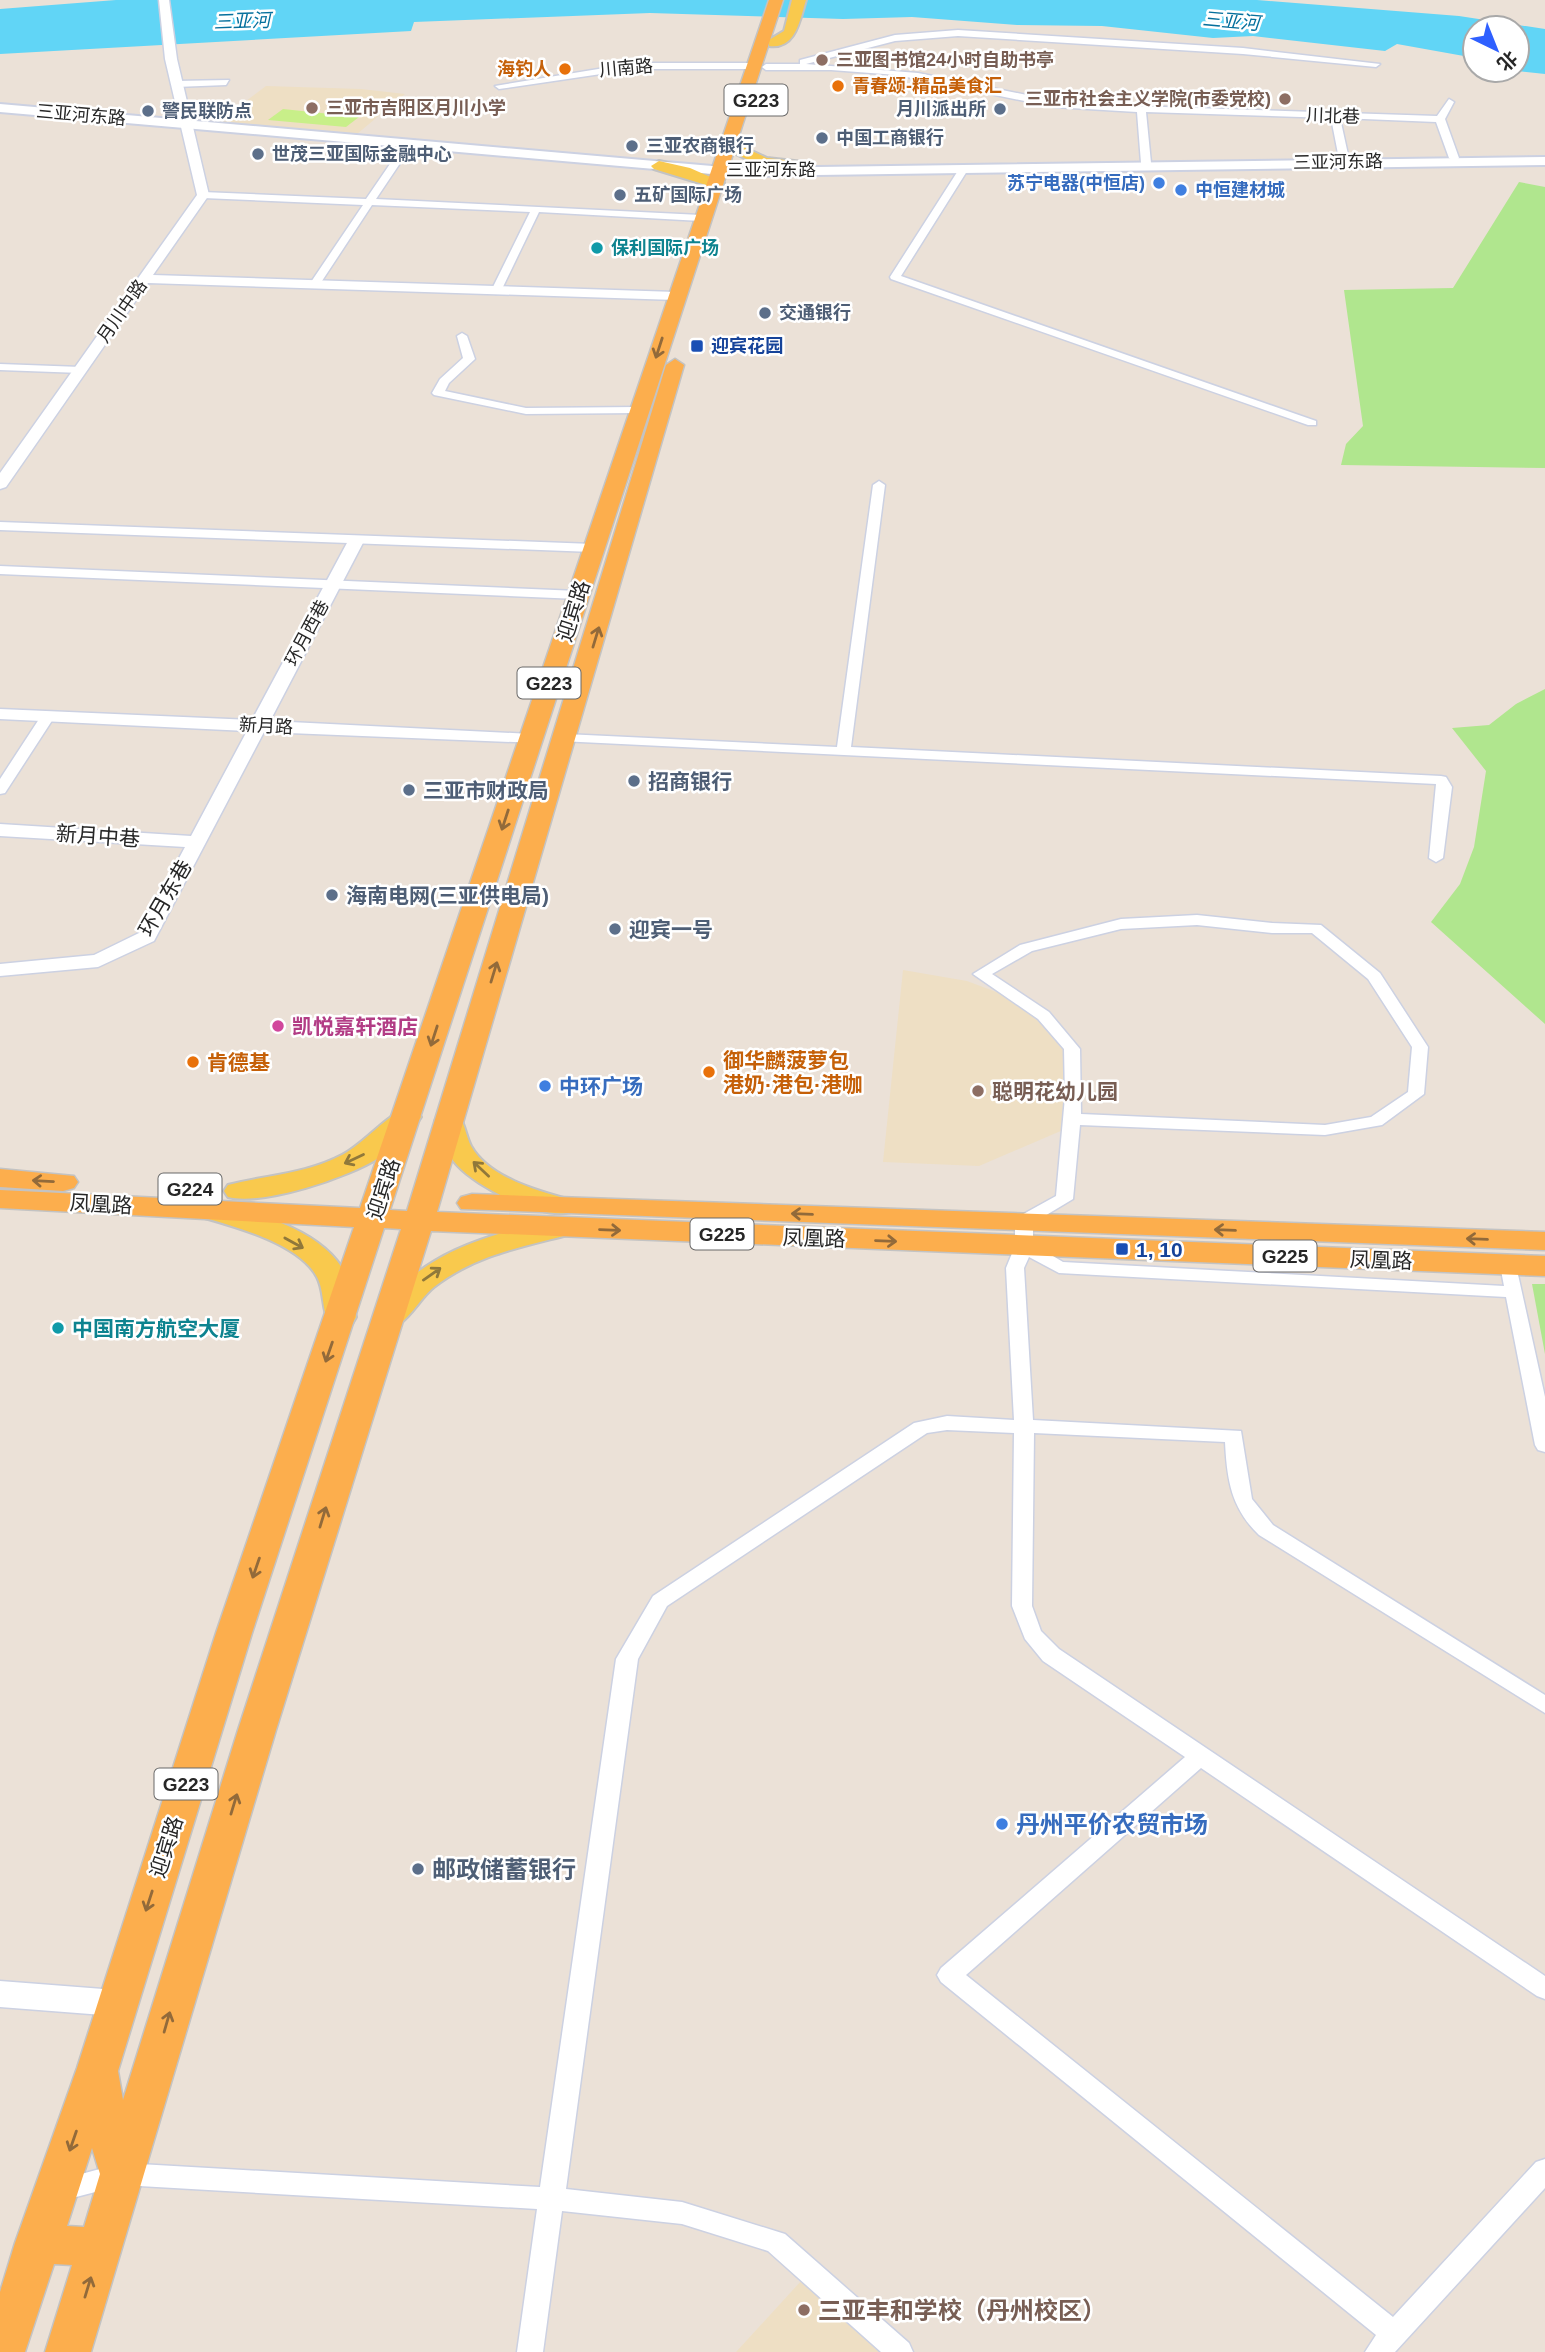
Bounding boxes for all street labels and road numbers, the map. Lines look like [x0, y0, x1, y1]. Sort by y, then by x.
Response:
street label: 川南路 [598, 56, 654, 80]
road number: G223 [724, 85, 788, 116]
street label: 三亚河东路 [35, 101, 127, 129]
street label: 川北巷 [1306, 105, 1360, 127]
street label: 三亚河东路 [1293, 151, 1383, 173]
street label: 三亚河东路 [726, 160, 816, 180]
street label: 月川中路 [93, 276, 151, 346]
street label: 迎宾路 [552, 577, 594, 645]
street label: 环月西巷 [281, 597, 333, 669]
road number: G223 [518, 668, 580, 698]
street label: 新月路 [239, 715, 293, 737]
street label: 新月中巷 [55, 822, 141, 850]
street label: 环月东巷 [134, 856, 196, 940]
street label: 迎宾路 [362, 1155, 404, 1223]
road number: G224 [158, 1174, 222, 1204]
street label: 凤凰路 [69, 1191, 133, 1217]
road number: G225 [690, 1218, 754, 1250]
street label: 凤凰路 [782, 1225, 846, 1251]
road number: G225 [1254, 1240, 1316, 1272]
street label: 凤凰路 [1349, 1247, 1413, 1273]
road number: G223 [154, 1768, 218, 1800]
street label: 迎宾路 [145, 1813, 187, 1881]

